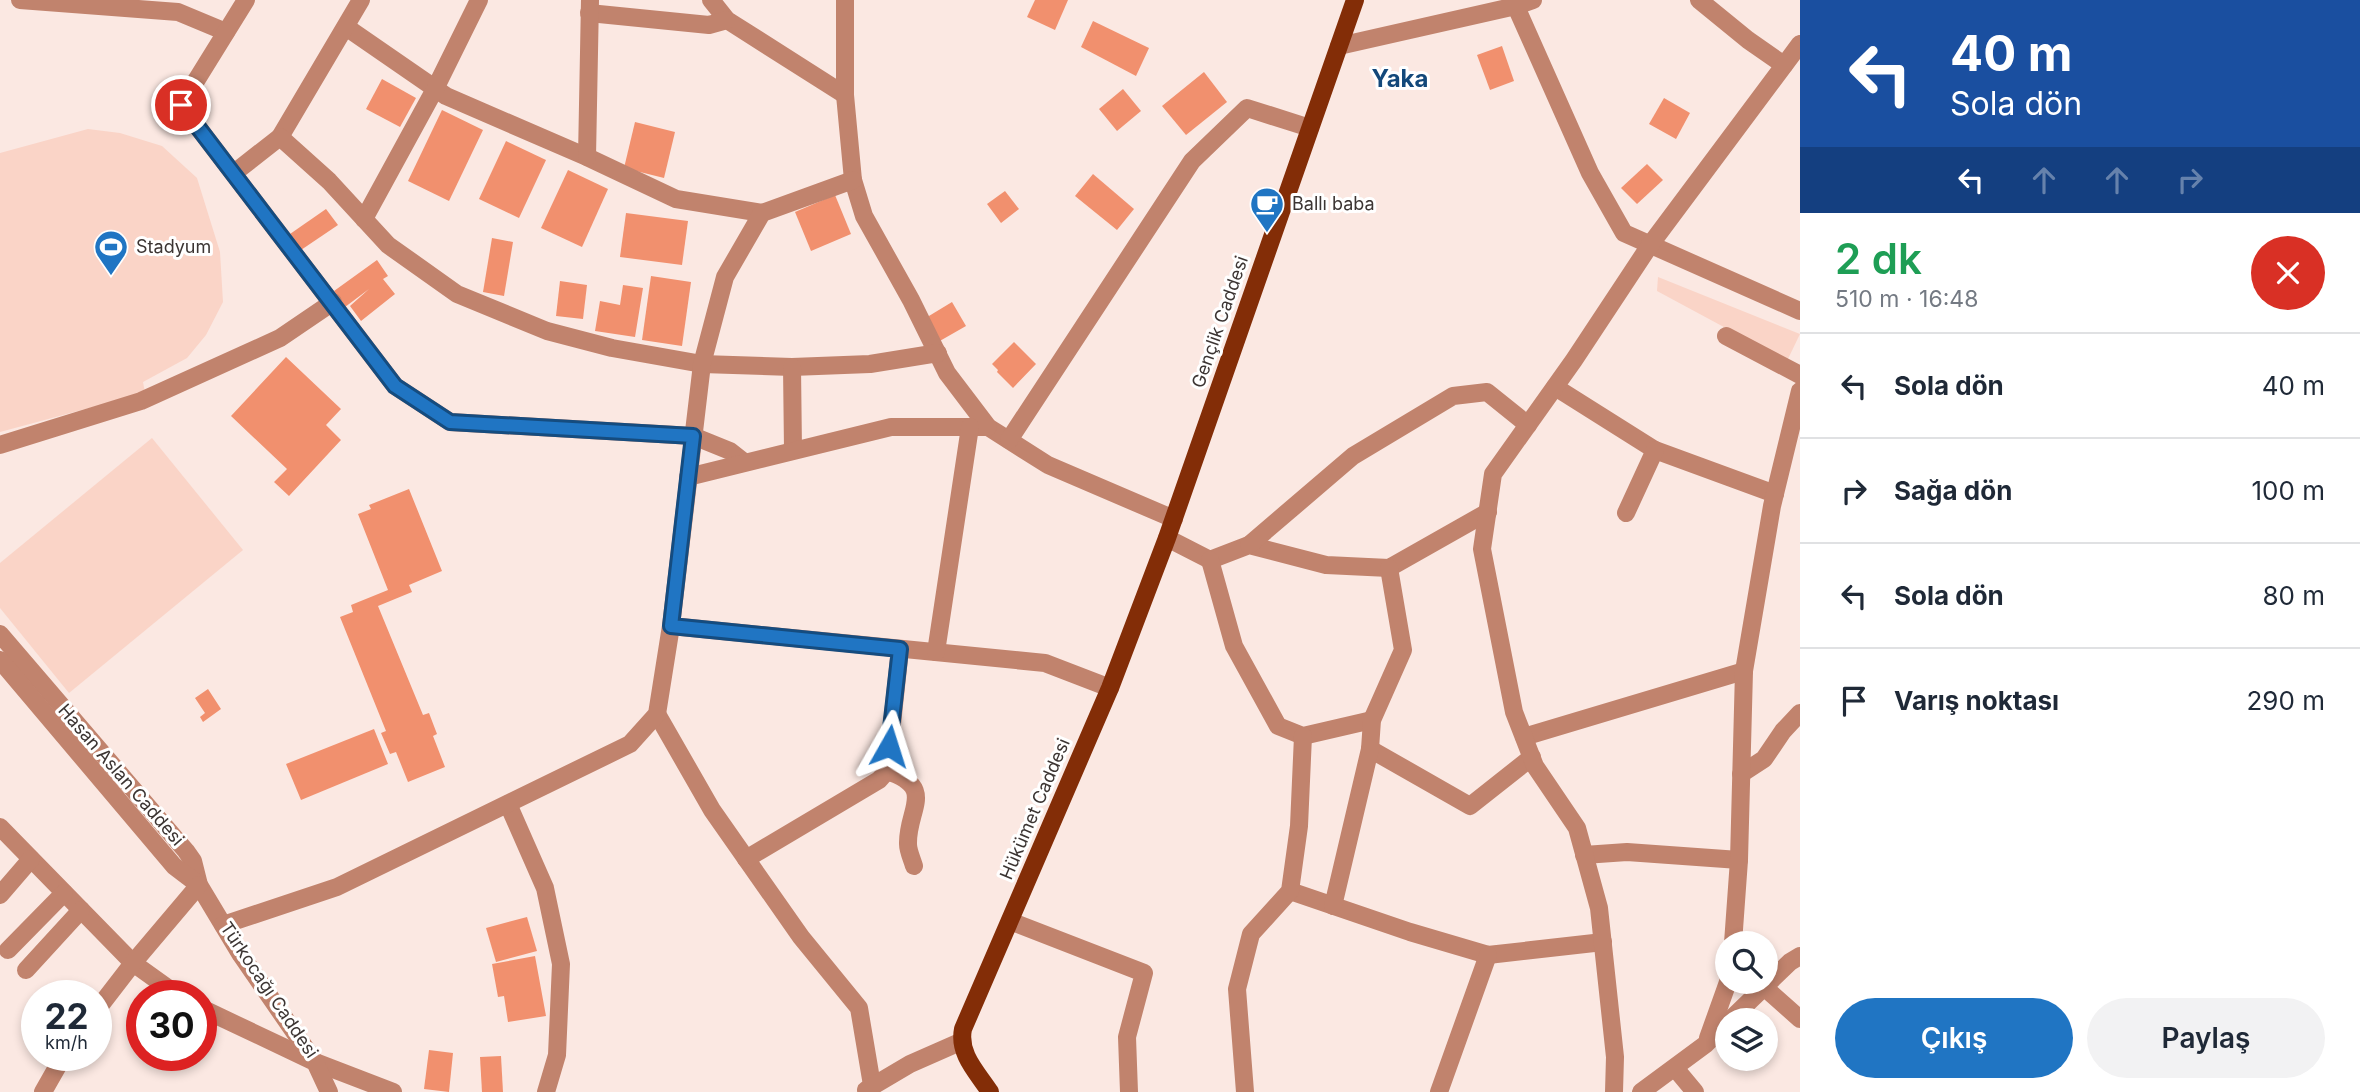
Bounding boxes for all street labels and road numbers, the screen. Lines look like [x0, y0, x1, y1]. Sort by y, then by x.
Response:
street label: Gençlik Caddesi [1187, 253, 1252, 391]
street label: Hasan Aslan Caddesi [54, 700, 189, 850]
street label: Hükümet Caddesi [995, 735, 1074, 883]
street label: Türkocağı Caddesi [216, 918, 323, 1062]

